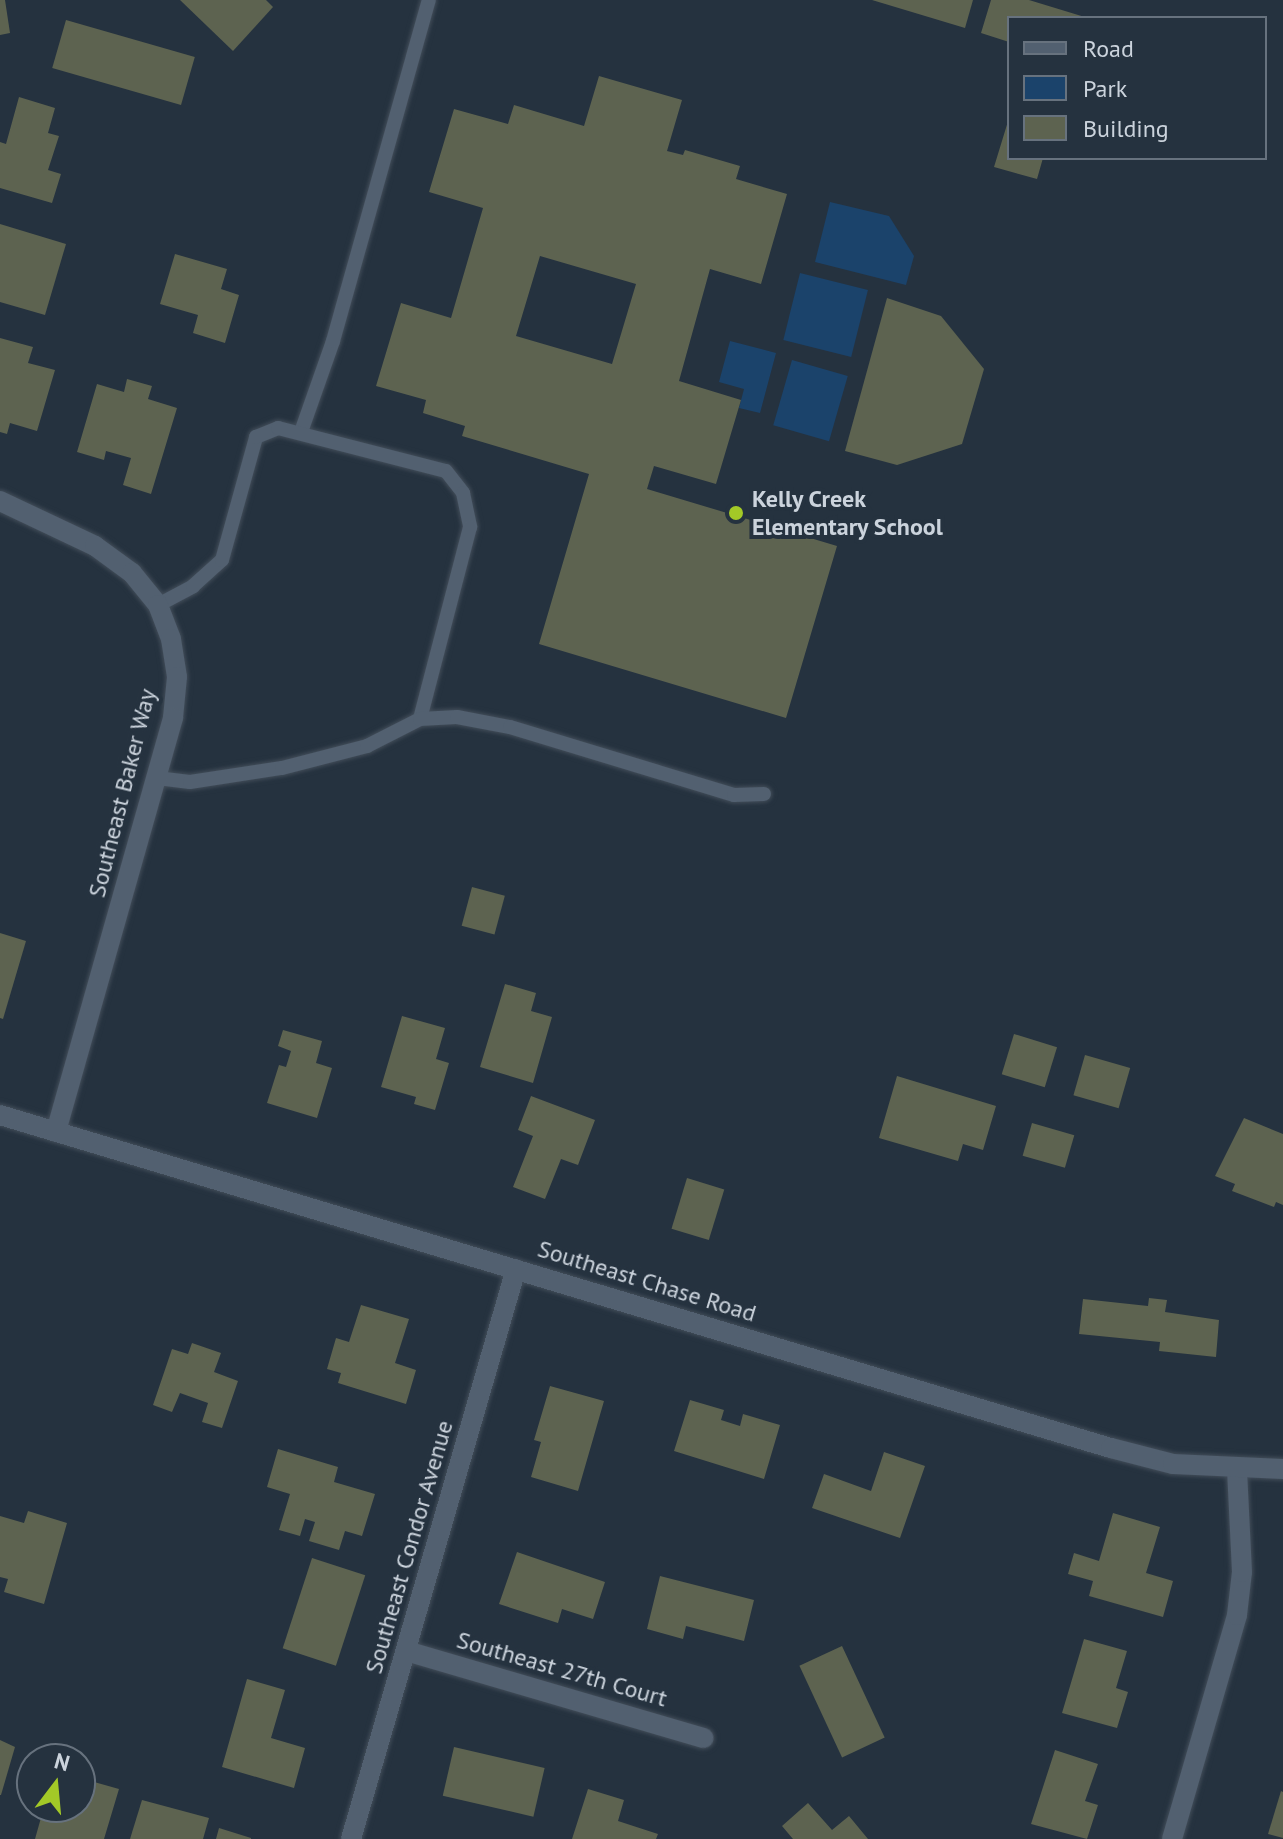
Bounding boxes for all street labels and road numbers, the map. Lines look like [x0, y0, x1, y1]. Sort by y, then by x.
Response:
street label: Southeast Baker Way [82, 685, 162, 901]
street label: Southeast Chase Road [534, 1234, 760, 1328]
street label: Southeast Condor Avenue [359, 1417, 459, 1677]
street label: Southeast 27th Court [453, 1625, 671, 1713]

